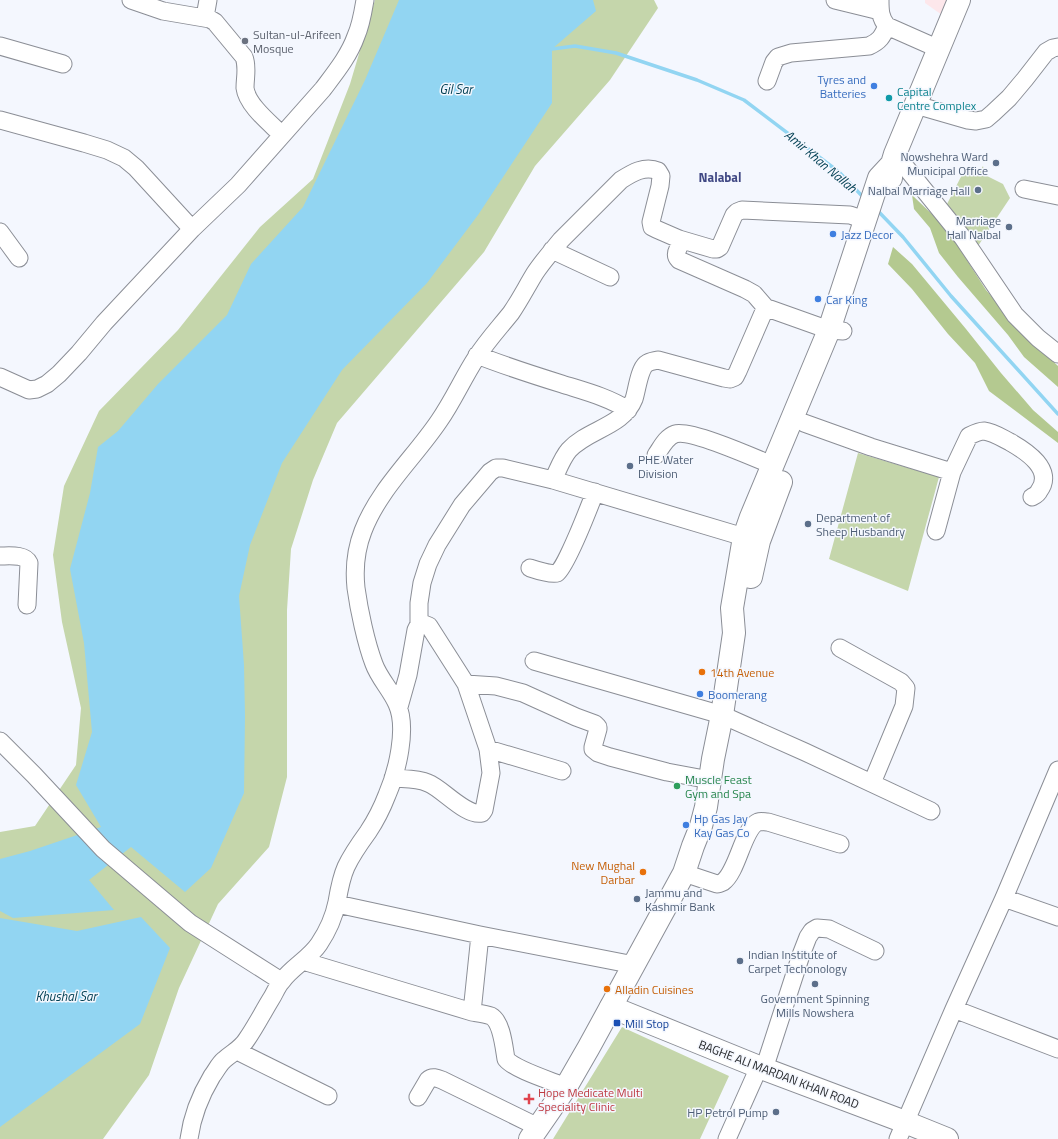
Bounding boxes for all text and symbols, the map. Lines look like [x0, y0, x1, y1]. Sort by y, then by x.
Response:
place label: Sultan-ul-Arifeen Mosque [253, 25, 341, 58]
marker: Sultan-ul-Arifeen Mosque [240, 36, 250, 46]
place label: Tyres and Batteries [818, 70, 866, 103]
water label: Gil Sar [440, 79, 474, 99]
marker: Tyres and Batteries [869, 81, 879, 91]
place label: Capital Centre Complex [897, 82, 977, 115]
marker: Capital Centre Complex [884, 93, 894, 103]
water label: Amir Khan Nallah [780, 125, 862, 198]
place label: Nowshehra Ward Municipal Office [900, 147, 988, 180]
marker: Nowshehra Ward Municipal Office [991, 158, 1001, 168]
district label: Nalabal [698, 167, 742, 187]
place label: Nalbal Marriage Hall [868, 181, 970, 200]
marker: Nalbal Marriage Hall [973, 185, 983, 195]
place label: Marriage Hall Nalbal [947, 211, 1001, 244]
marker: Marriage Hall Nalbal [1004, 222, 1014, 232]
place label: Jazz Decor [841, 225, 894, 244]
marker: Jazz Decor [828, 229, 838, 239]
place label: Car King [826, 290, 867, 309]
marker: Car King [813, 294, 823, 304]
place label: PHE Water Division [638, 450, 693, 483]
marker: PHE Water Division [625, 461, 635, 471]
place label: Department of Sheep Husbandry [816, 508, 905, 541]
marker: Department of Sheep Husbandry [803, 519, 813, 529]
place label: 14th Avenue [710, 663, 774, 682]
marker: 14th Avenue [697, 667, 707, 677]
place label: Boomerang [708, 685, 767, 704]
marker: Boomerang [695, 689, 705, 699]
place label: Muscle Feast Gym and Spa [685, 770, 752, 803]
marker: Muscle Feast Gym and Spa [672, 781, 682, 791]
place label: Hp Gas Jay Kay Gas Co [694, 809, 750, 842]
marker: Hp Gas Jay Kay Gas Co [681, 820, 691, 830]
place label: New Mughal Darbar [571, 856, 635, 889]
marker: New Mughal Darbar [638, 867, 648, 877]
place label: Jammu and Kashmir Bank [645, 883, 715, 916]
marker: Jammu and Kashmir Bank [632, 894, 642, 904]
place label: Indian Institute of Carpet Techonology [748, 945, 847, 978]
marker: Indian Institute of Carpet Techonology [735, 956, 745, 966]
marker: Government Spinning Mills Nowshera [810, 979, 820, 989]
place label: Alladin Cuisines [615, 980, 694, 999]
marker: Alladin Cuisines [602, 984, 612, 994]
water label: Khushal Sar [35, 986, 98, 1006]
place label: Government Spinning Mills Nowshera [761, 989, 869, 1022]
place label: Mill Stop [625, 1014, 669, 1033]
marker: Mill Stop [612, 1018, 622, 1028]
street label: BAGHE ALI MARDAN KHAN ROAD [696, 1035, 862, 1114]
place label: Hope Medicate Multi Speciality Clinic [538, 1083, 643, 1116]
marker: Hope Medicate Multi Speciality Clinic [523, 1093, 535, 1105]
place label: HP Petrol Pump [687, 1103, 768, 1122]
marker: HP Petrol Pump [771, 1107, 781, 1117]

